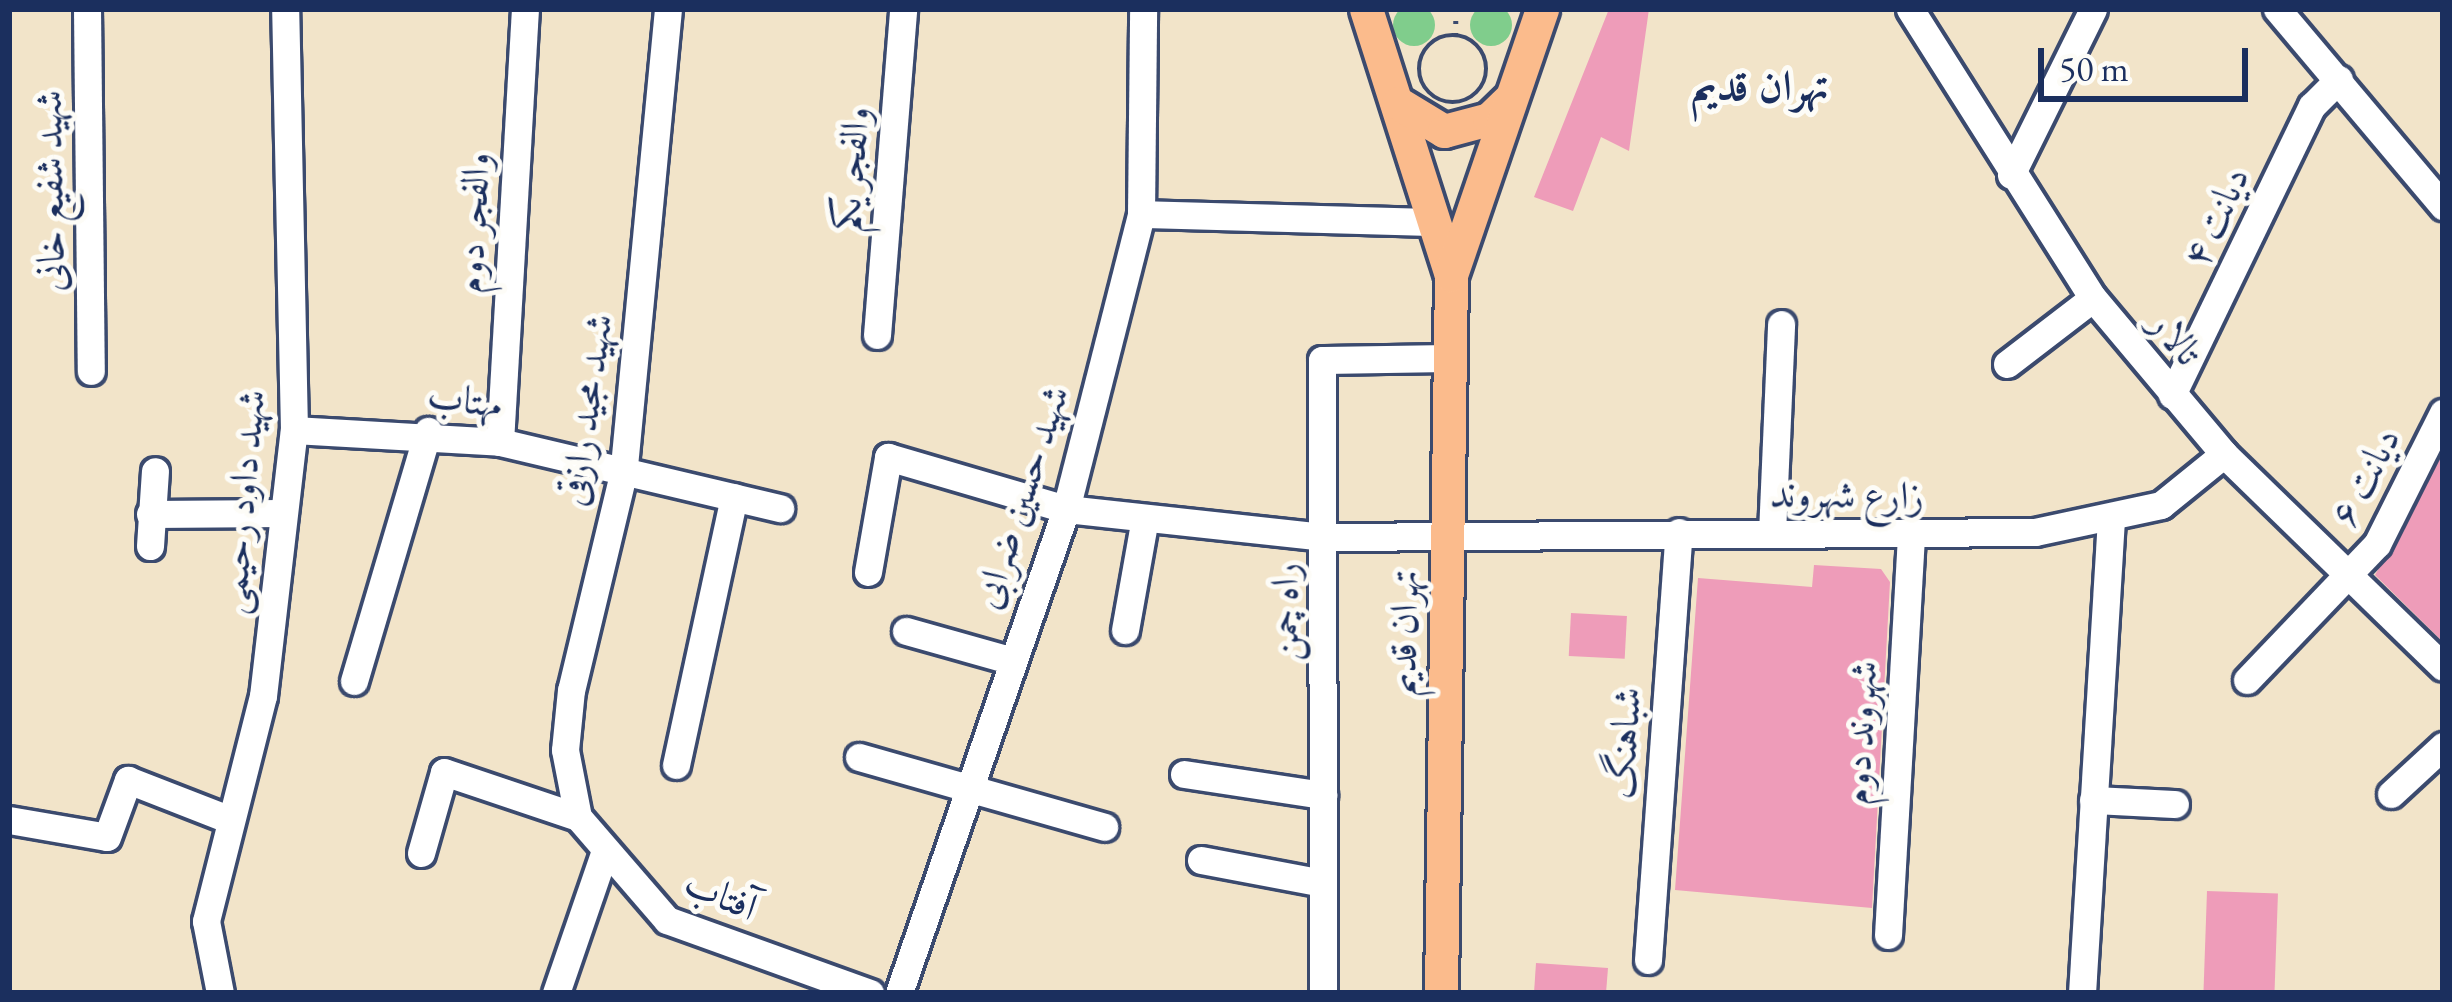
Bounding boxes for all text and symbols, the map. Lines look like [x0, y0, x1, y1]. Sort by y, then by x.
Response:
scale bar [2044, 24, 2254, 98]
text: 50 m [2059, 45, 2129, 92]
district label: تهران قدیم [1692, 61, 1828, 111]
street label: شهید شفیع خانی [25, 90, 75, 292]
street label: والفجر یکم [822, 105, 880, 233]
street label: والفجر دوم [446, 151, 500, 295]
street label: دیانت ۴ [2173, 159, 2259, 275]
street label: تالار [2140, 301, 2212, 375]
street label: شهید مجید رازقی [549, 311, 623, 509]
street label: مهتاب [425, 372, 505, 428]
street label: شهید حسین ضرابی [963, 380, 1079, 614]
street label: شهید داود رحیمی [209, 388, 275, 616]
street label: دیانت ۶ [2320, 420, 2410, 534]
street label: زارع شهروند [1770, 470, 1924, 520]
street label: راه چمن [1262, 563, 1308, 661]
street label: تهران قدیم [1380, 570, 1428, 696]
street label: شهروند دوم [1833, 660, 1887, 806]
street label: شباهنگ [1597, 686, 1651, 800]
street label: آفتاب [678, 859, 764, 931]

